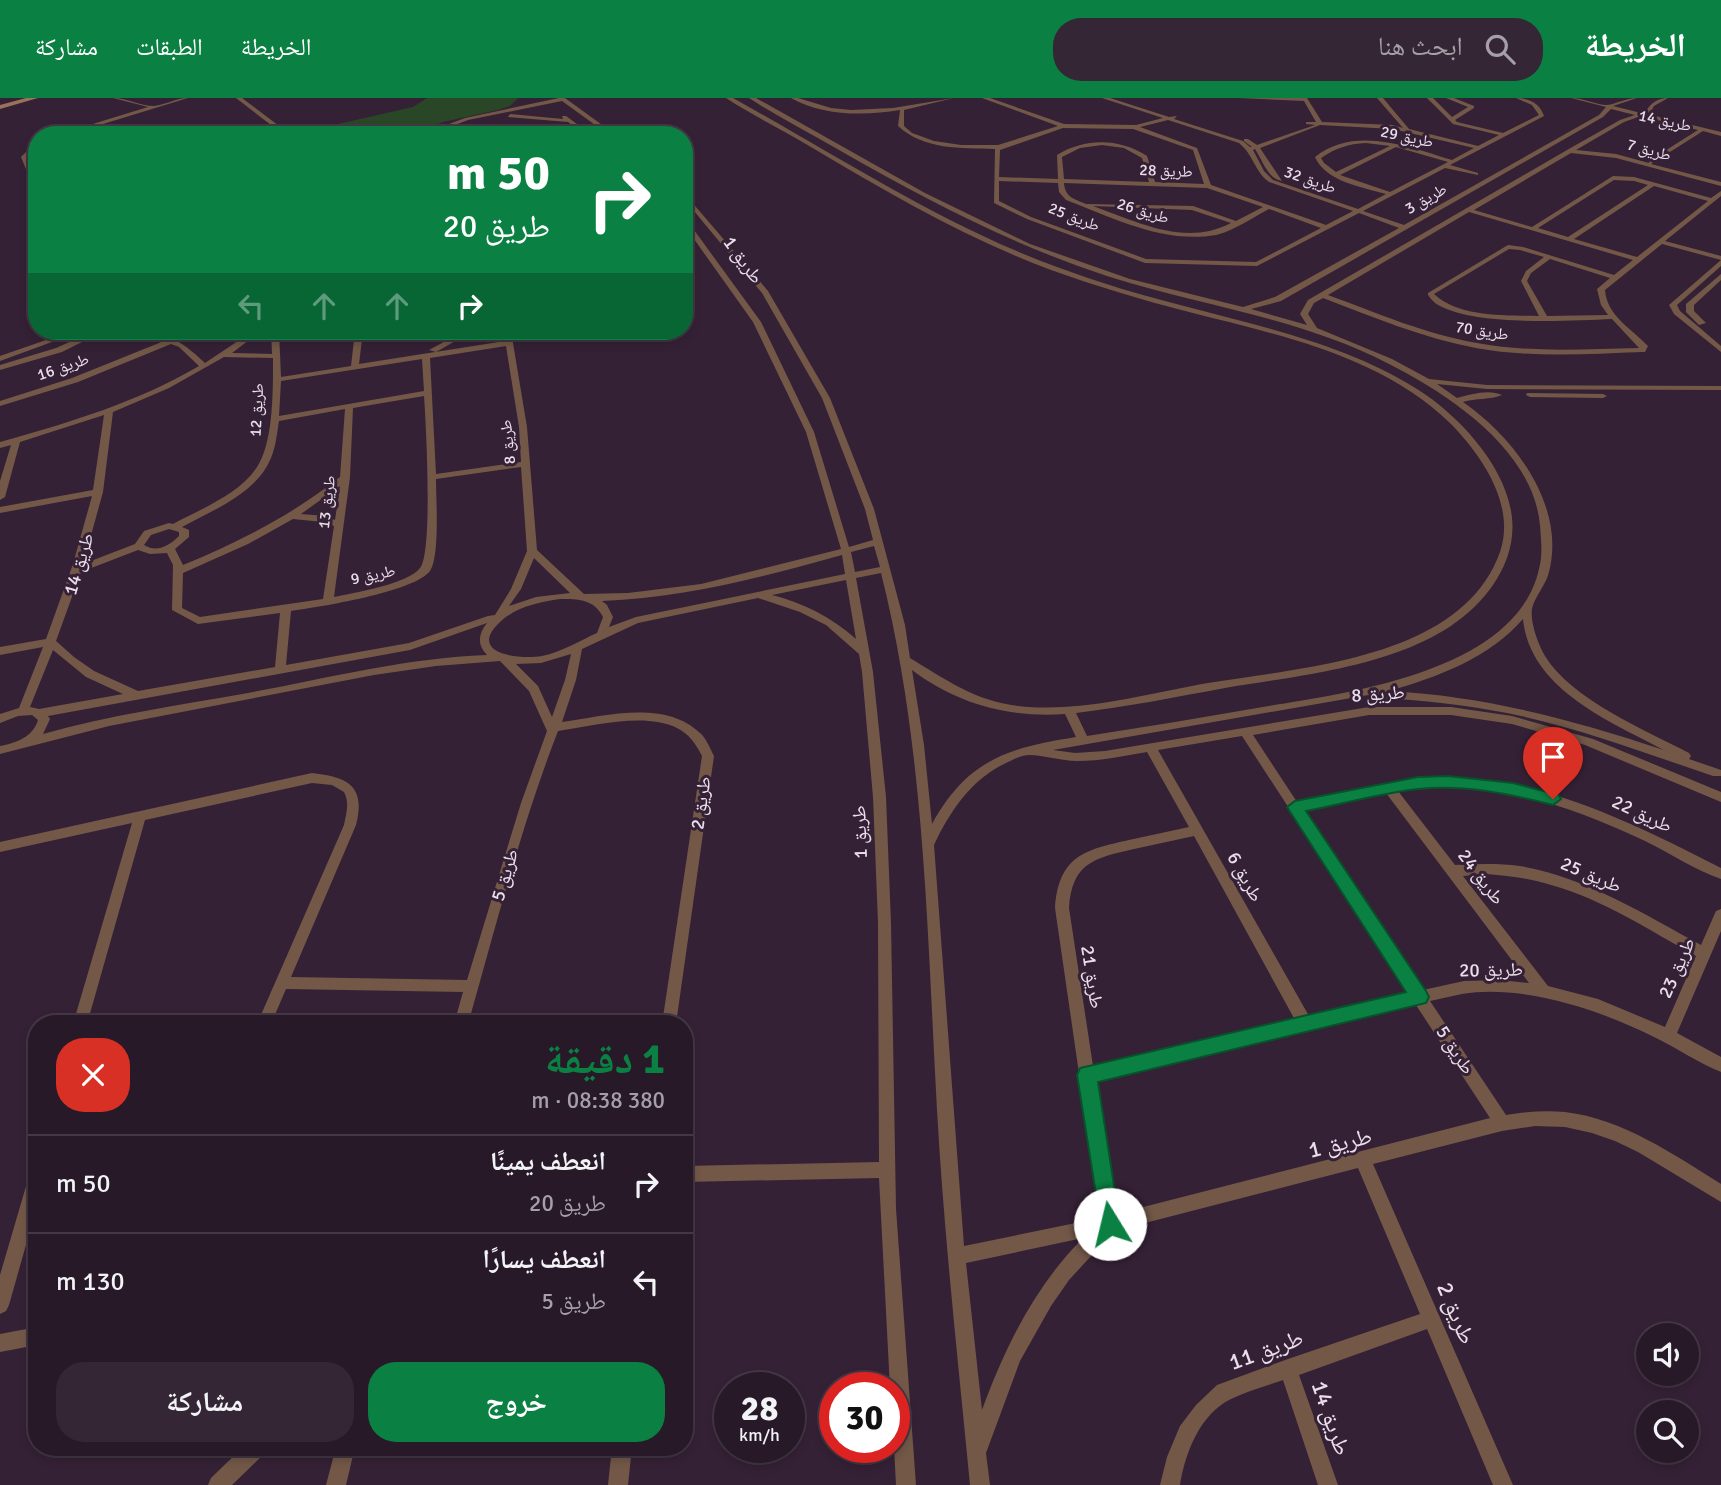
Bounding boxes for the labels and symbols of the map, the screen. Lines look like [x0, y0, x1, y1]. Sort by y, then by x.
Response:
street label: طريق 14 [1637, 106, 1693, 136]
street label: طريق 29 [1379, 122, 1435, 152]
street label: طريق 7 [1625, 135, 1673, 165]
street label: طريق 28 [1139, 160, 1193, 182]
street label: طريق 32 [1281, 162, 1339, 198]
street label: طريق 3 [1402, 179, 1450, 219]
street label: طريق 26 [1114, 194, 1172, 228]
street label: طريق 25 [1045, 198, 1103, 236]
street label: طريق 1 [718, 231, 768, 289]
street label: طريق 70 [1454, 317, 1510, 345]
street label: طريق 16 [34, 349, 92, 385]
street label: طريق 12 [246, 383, 268, 437]
street label: طريق 8 [496, 419, 520, 465]
street label: طريق 13 [314, 474, 340, 530]
street label: طريق 14 [58, 530, 100, 598]
street label: طريق 9 [349, 561, 397, 589]
street label: طريق 8 [1351, 680, 1405, 708]
pin [1523, 727, 1583, 799]
street label: طريق 2 [685, 775, 717, 831]
street label: طريق 22 [1608, 790, 1676, 838]
street label: طريق 1 [847, 805, 873, 859]
street label: طريق 24 [1452, 844, 1510, 910]
street label: طريق 5 [486, 846, 524, 904]
street label: طريق 6 [1222, 848, 1268, 906]
street label: طريق 25 [1557, 852, 1625, 898]
street label: طريق 23 [1653, 934, 1701, 1002]
street label: طريق 21 [1075, 944, 1109, 1010]
street label: طريق 20 [1459, 957, 1523, 983]
street label: طريق 5 [1430, 1021, 1480, 1079]
street label: طريق 1 [1305, 1121, 1375, 1165]
position arrow [1073, 1187, 1147, 1261]
street label: طريق 2 [1430, 1278, 1482, 1348]
street label: طريق 11 [1225, 1323, 1307, 1377]
speed limit sign: 30 [819, 1372, 910, 1463]
street label: طريق 14 [1305, 1377, 1357, 1459]

